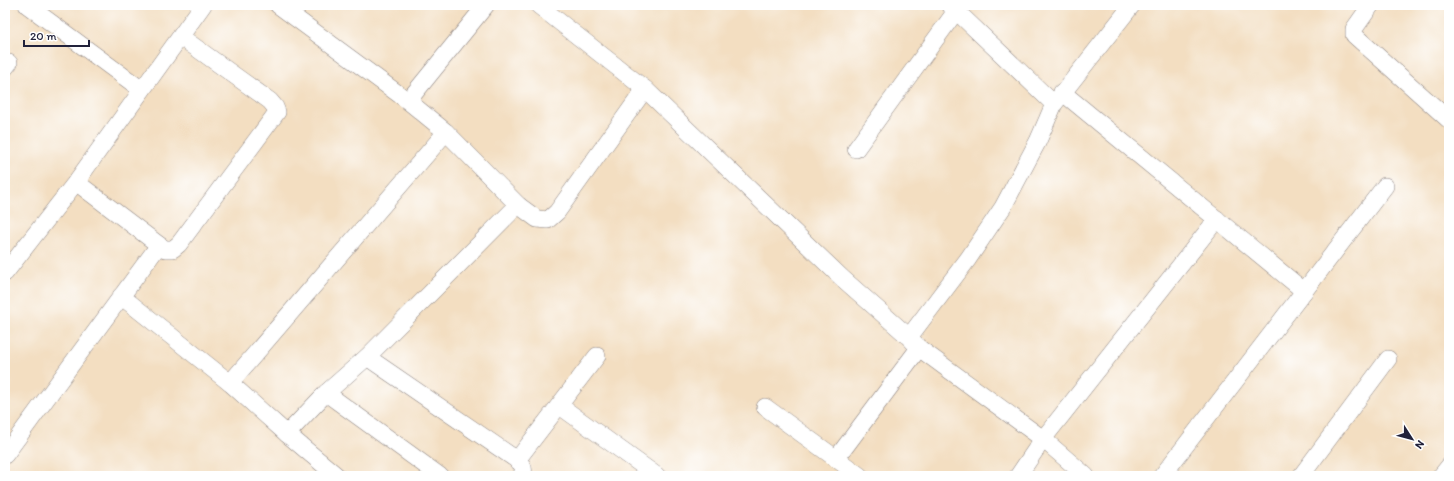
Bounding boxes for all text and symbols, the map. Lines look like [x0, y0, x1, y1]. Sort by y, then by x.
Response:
scale bar [24, 22, 89, 48]
text: 20 m [30, 29, 57, 43]
north arrow [1392, 419, 1432, 459]
text: N [1412, 438, 1427, 451]

